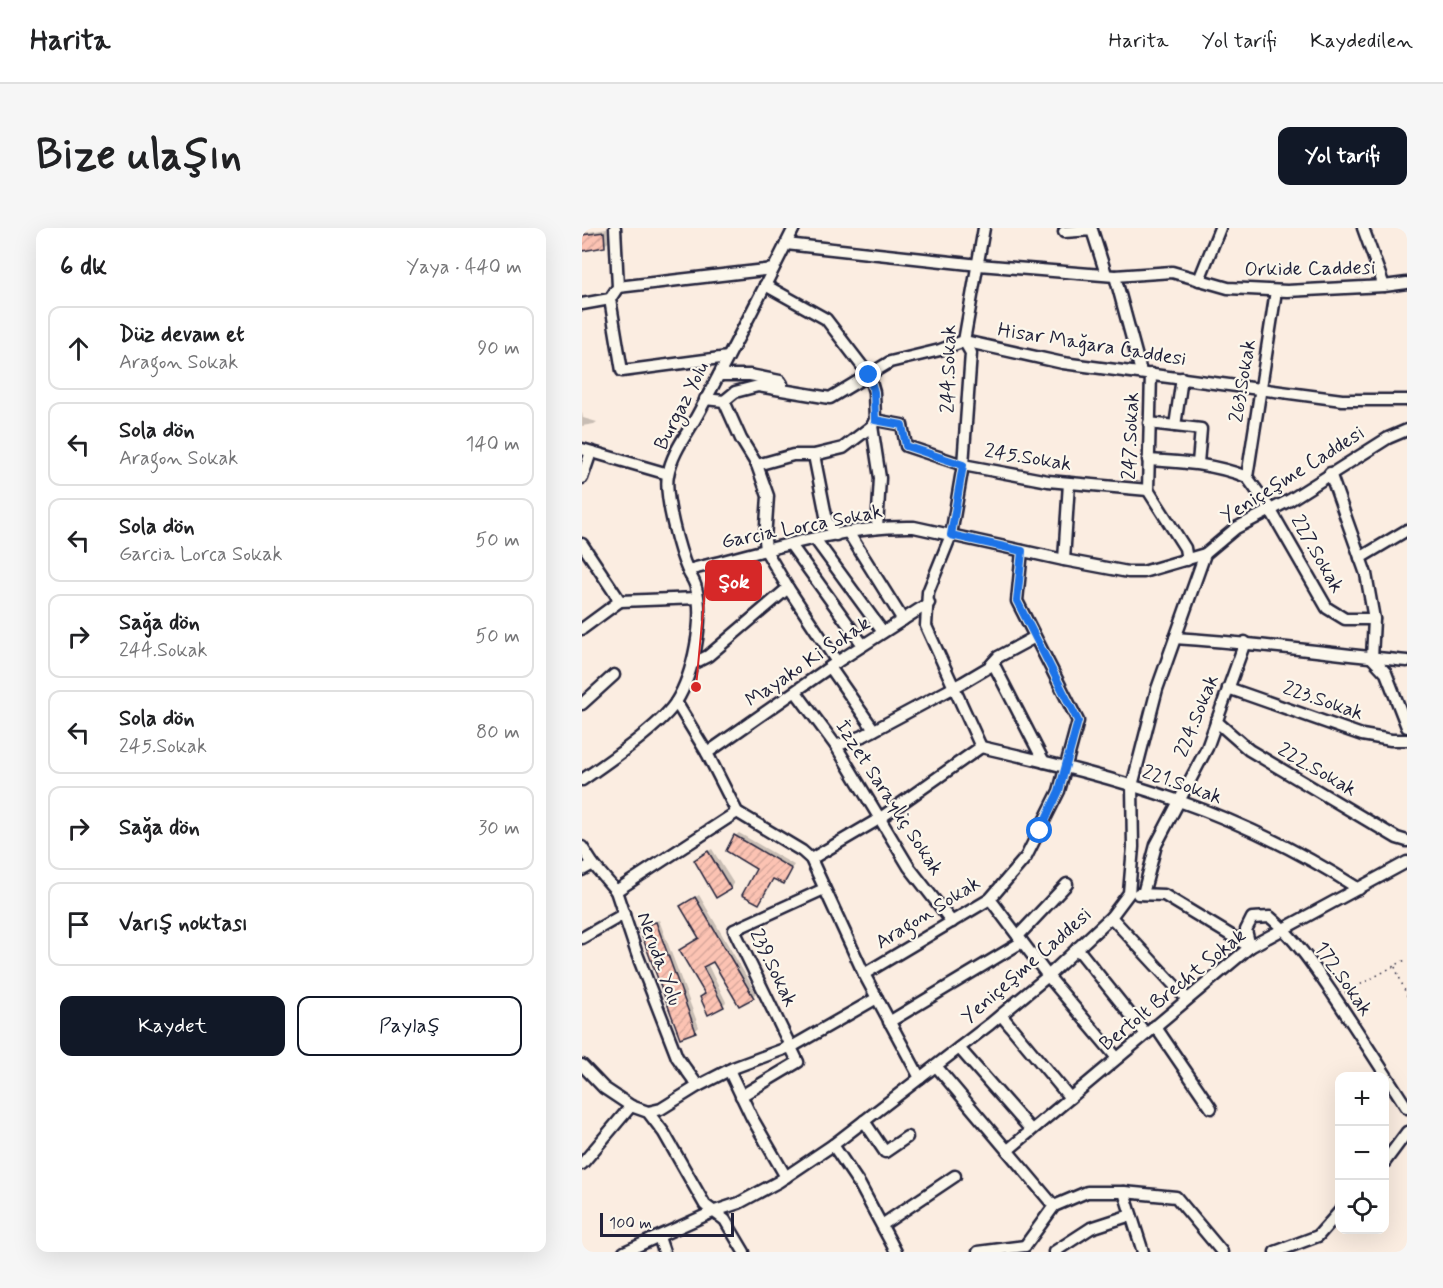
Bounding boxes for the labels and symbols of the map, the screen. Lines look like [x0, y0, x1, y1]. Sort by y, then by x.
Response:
street label: Orkide Caddesi [1244, 254, 1376, 284]
street label: Hisar Mağara Caddesi [996, 317, 1188, 373]
street label: 244.Sokak [935, 324, 963, 413]
street label: 263.Sokak [1223, 337, 1263, 424]
street label: Burgaz Yolu [648, 357, 717, 455]
route end [855, 361, 881, 387]
street label: 247.Sokak [1116, 392, 1146, 480]
street label: Yeniçeşme Caddesi [1216, 420, 1370, 530]
street label: 245.Sokak [983, 438, 1074, 478]
street label: Garcia Lorca Sokak [719, 498, 885, 556]
street label: 227.Sokak [1284, 510, 1350, 598]
callout: Şok [706, 561, 761, 600]
text: Şok [718, 568, 750, 596]
street label: Mayako Ki Sokak [740, 610, 876, 714]
street label: 224.Sokak [1168, 671, 1226, 761]
street label: 223.Sokak [1279, 675, 1367, 727]
street label: İzzet Sarayliç Sokak [829, 715, 950, 881]
street label: 222.Sokak [1273, 737, 1362, 803]
street label: 221.Sokak [1138, 759, 1226, 811]
route start [1026, 817, 1052, 843]
street label: Aragon Sokak [870, 870, 987, 958]
street label: Yeniçeşme Caddesi [956, 902, 1098, 1030]
street label: Neruda Yolu [630, 909, 688, 1009]
street label: Bertolt Brecht Sokak [1094, 922, 1252, 1058]
street label: 239.Sokak [743, 925, 803, 1012]
street label: 172.Sokak [1307, 936, 1379, 1022]
scale bar [600, 1210, 734, 1238]

